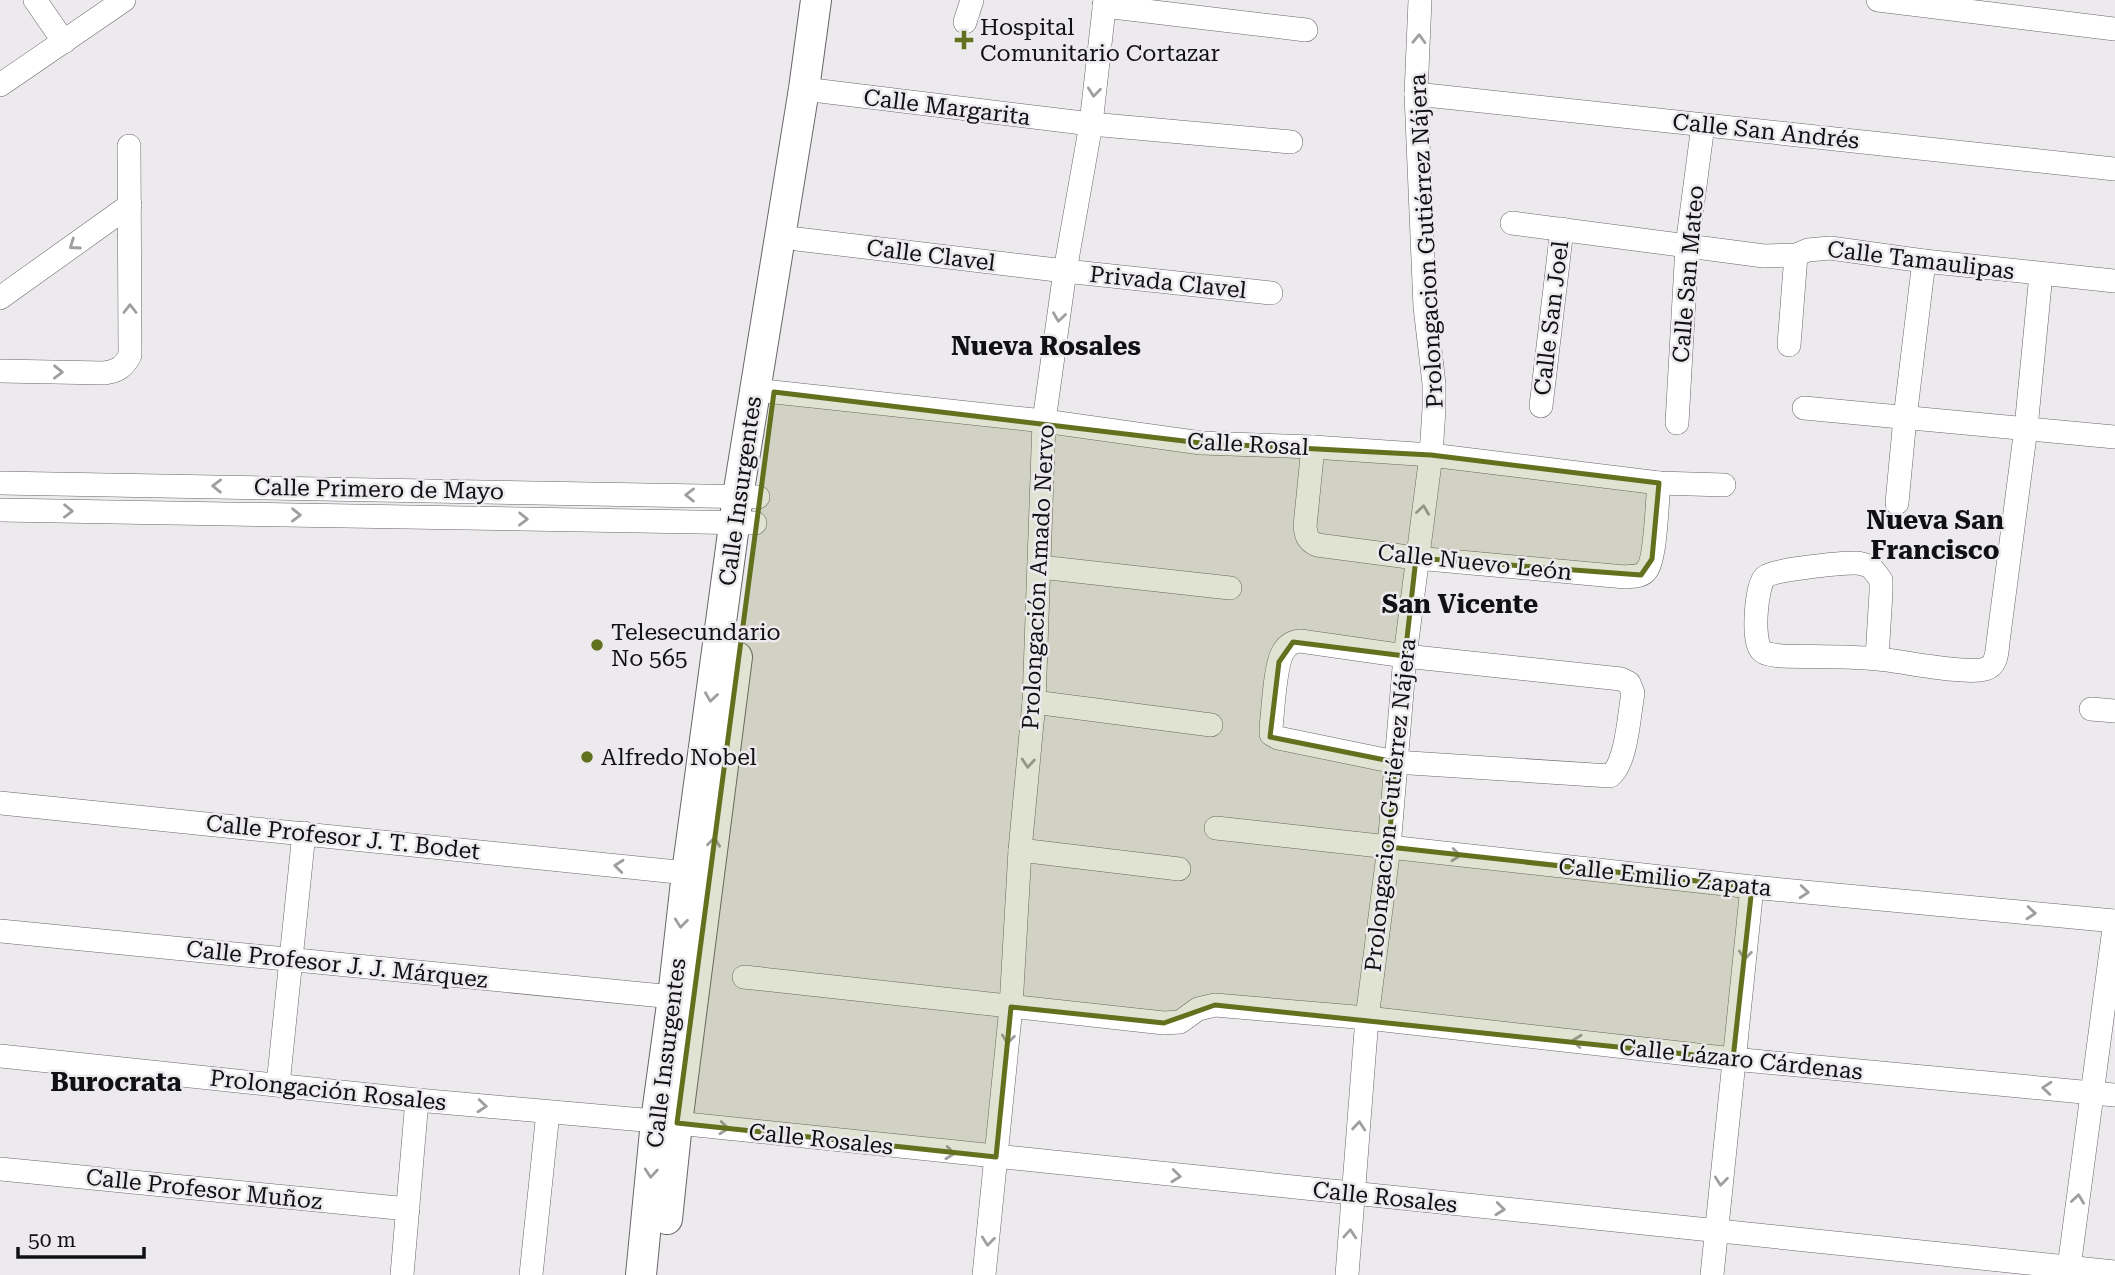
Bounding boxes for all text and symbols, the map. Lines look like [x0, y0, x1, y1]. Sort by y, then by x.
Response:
place label: Hospital Comunitario Cortazar [980, 14, 1220, 67]
marker: Hospital Comunitario Cortazar [954, 30, 974, 50]
one-way arrow [1411, 33, 1426, 44]
street label: Prolongacion Gutiérrez Nájera [1404, 72, 1449, 409]
street label: Calle Margarita [862, 84, 1032, 131]
one-way arrow [1087, 86, 1102, 98]
street label: Calle San Andrés [1671, 108, 1861, 155]
street label: Calle San Mateo [1667, 184, 1710, 364]
street label: Calle Clavel [865, 234, 997, 277]
street label: Calle Tamaulipas [1826, 236, 2016, 285]
one-way arrow [69, 237, 82, 249]
street label: Calle San Joel [1529, 239, 1574, 397]
street label: Privada Clavel [1088, 261, 1248, 304]
one-way arrow [122, 303, 138, 314]
one-way arrow [1051, 311, 1066, 323]
district label: Nueva Rosales [951, 331, 1141, 361]
one-way arrow [53, 365, 64, 380]
street label: Calle Insurgentes [714, 394, 767, 588]
street label: Prolongación Amado Nervo [1017, 424, 1060, 730]
street label: Calle Rosal [1186, 428, 1309, 461]
street label: Calle Primero de Mayo [254, 474, 504, 505]
one-way arrow [212, 479, 223, 494]
one-way arrow [684, 487, 695, 503]
one-way arrow [63, 503, 74, 519]
one-way arrow [1415, 504, 1430, 516]
district label: Nueva San Francisco [1866, 505, 2004, 565]
one-way arrow [291, 507, 301, 523]
one-way arrow [518, 511, 529, 526]
street label: Calle Nuevo León [1376, 539, 1574, 586]
district label: San Vicente [1382, 589, 1538, 619]
place label: Telesecundario No 565 [611, 619, 781, 672]
marker: Telesecundario No 565 [589, 637, 605, 653]
street label: Prolongacion Gutiérrez Nájera [1360, 637, 1421, 973]
one-way arrow [704, 692, 719, 703]
place label: Alfredo Nobel [601, 744, 757, 771]
marker: Alfredo Nobel [579, 749, 595, 765]
one-way arrow [1021, 758, 1036, 769]
street label: Calle Profesor J. T. Bodet [205, 810, 482, 865]
one-way arrow [706, 837, 721, 848]
one-way arrow [1451, 847, 1462, 862]
street label: Calle Emilio Zapata [1557, 853, 1773, 902]
one-way arrow [613, 858, 625, 873]
one-way arrow [1799, 884, 1810, 899]
one-way arrow [2026, 905, 2037, 920]
one-way arrow [674, 917, 689, 929]
street label: Calle Profesor J. J. Márquez [185, 935, 489, 994]
one-way arrow [1737, 949, 1752, 960]
street label: Calle Insurgentes [641, 956, 692, 1150]
street label: Calle Lázaro Cárdenas [1618, 1033, 1864, 1086]
one-way arrow [1001, 1034, 1016, 1045]
one-way arrow [1571, 1034, 1583, 1049]
street label: Prolongación Rosales [208, 1065, 448, 1116]
district label: Burocrata [50, 1067, 182, 1097]
one-way arrow [2041, 1081, 2053, 1096]
one-way arrow [477, 1098, 488, 1113]
street label: Calle Rosales [747, 1118, 895, 1161]
one-way arrow [719, 1120, 730, 1135]
one-way arrow [1351, 1120, 1366, 1131]
one-way arrow [944, 1145, 956, 1160]
street label: Calle Profesor Muñoz [85, 1164, 324, 1215]
one-way arrow [644, 1168, 659, 1179]
one-way arrow [1171, 1168, 1182, 1183]
street label: Calle Rosales [1311, 1176, 1459, 1219]
one-way arrow [1714, 1176, 1729, 1187]
one-way arrow [2070, 1193, 2085, 1205]
one-way arrow [1494, 1202, 1506, 1217]
scale bar [18, 1216, 144, 1260]
text: 50 m [28, 1228, 76, 1252]
one-way arrow [1342, 1229, 1357, 1240]
one-way arrow [980, 1235, 995, 1246]

